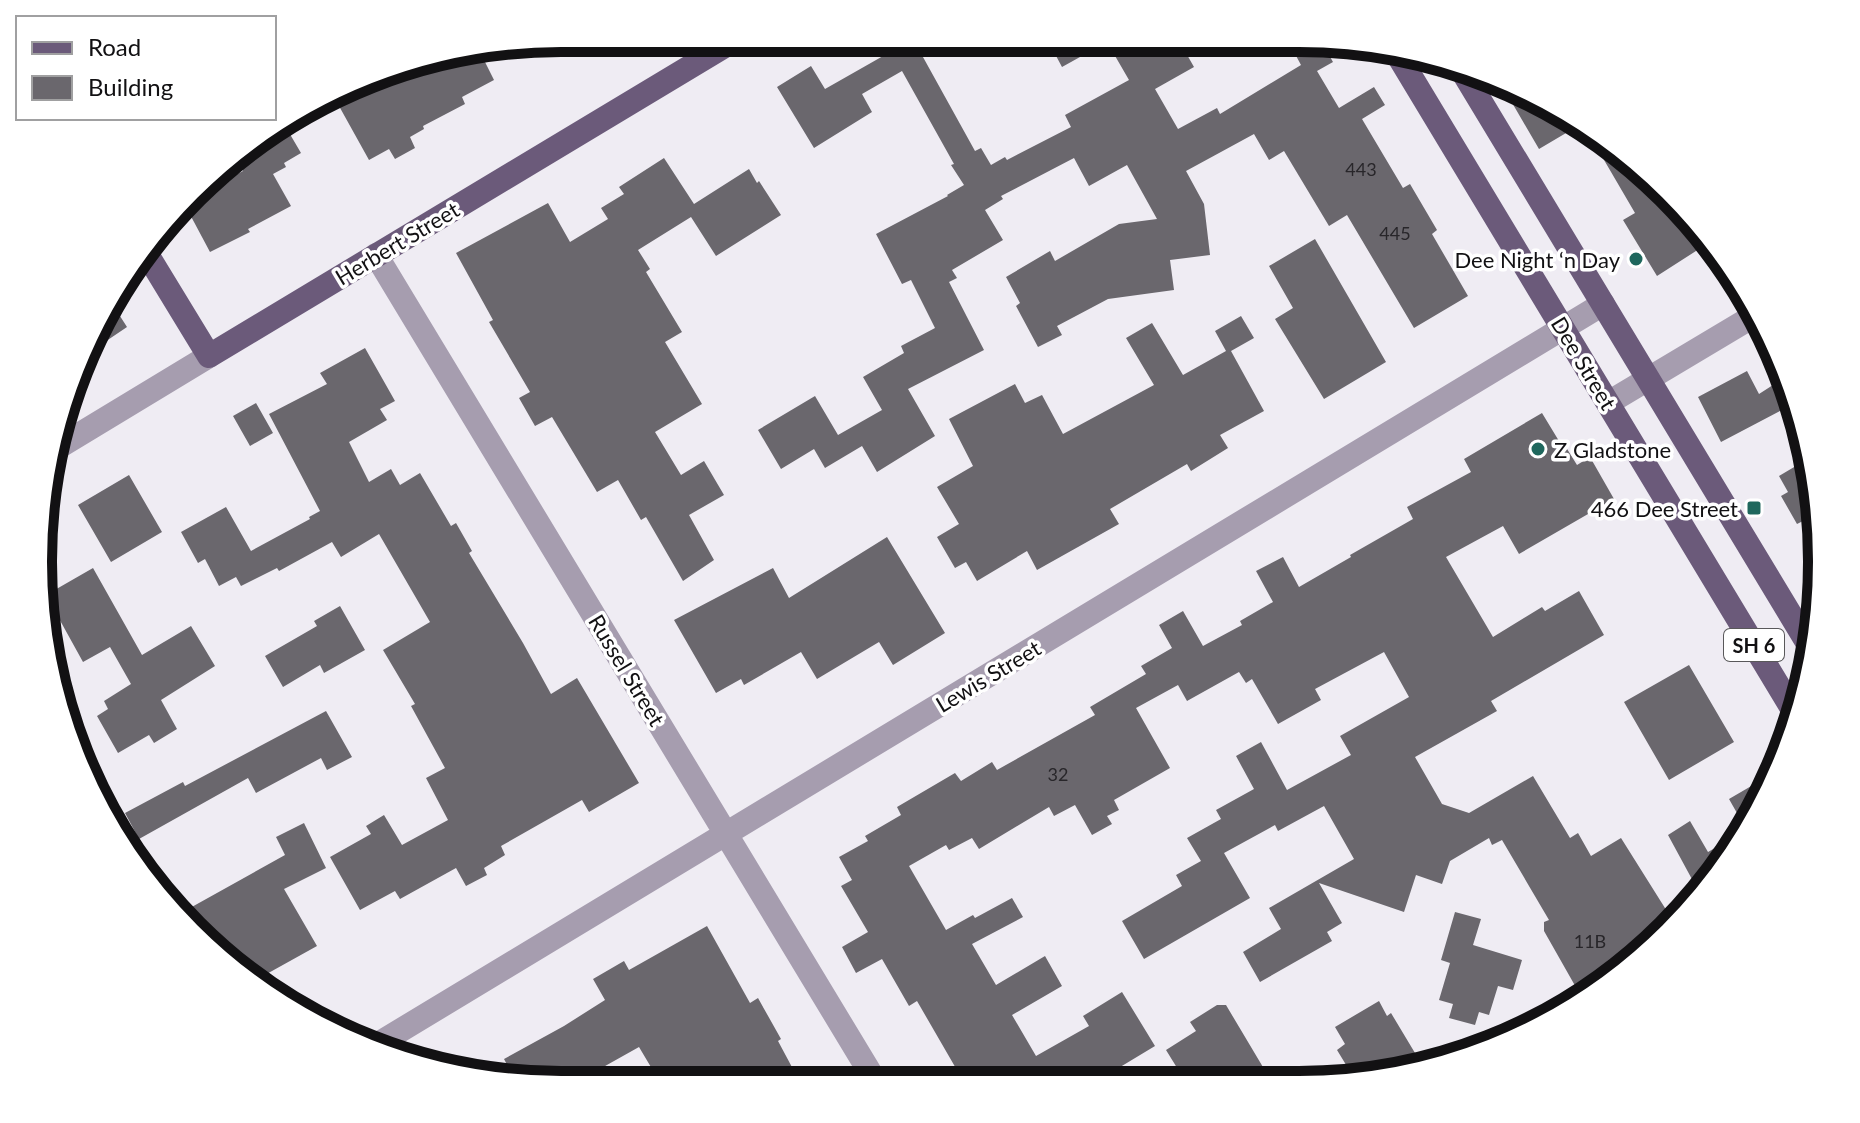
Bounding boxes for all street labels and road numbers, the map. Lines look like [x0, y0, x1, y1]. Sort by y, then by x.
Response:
street label: Herbert Street [330, 195, 464, 290]
street label: Dee Street [1546, 312, 1622, 414]
street label: Russel Street [583, 609, 671, 731]
road number: SH 6 [1724, 629, 1784, 661]
street label: Lewis Street [931, 634, 1045, 718]

